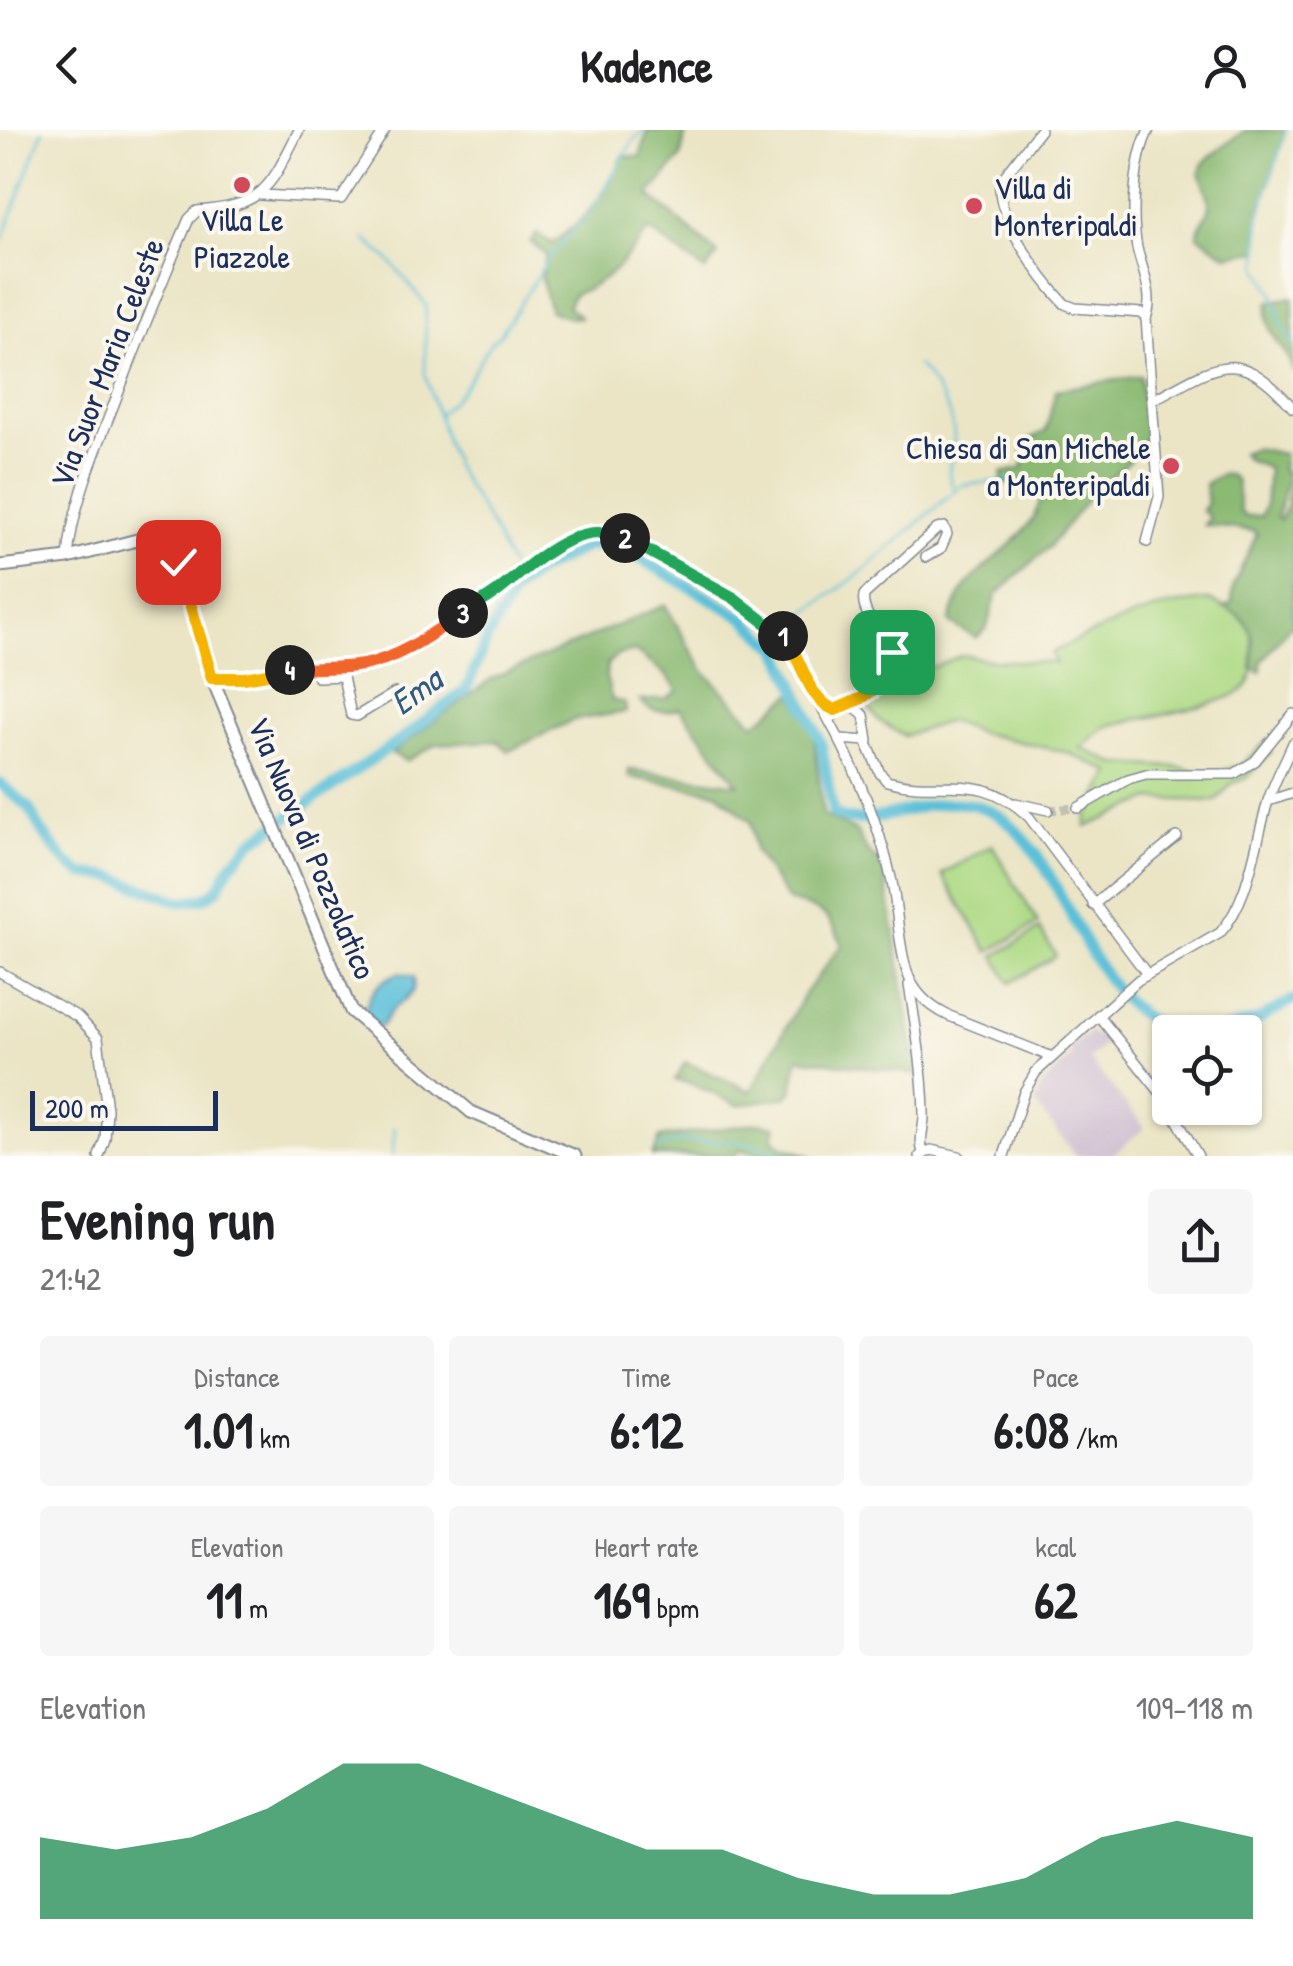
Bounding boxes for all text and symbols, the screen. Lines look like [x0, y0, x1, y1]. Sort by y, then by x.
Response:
text: Kadence [580, 35, 713, 96]
icon: back [40, 38, 95, 93]
icon: person [1198, 38, 1253, 93]
place label: Villa di Monteripaldi [994, 166, 1138, 246]
marker: Villa Le Piazzole [231, 174, 253, 196]
marker: Villa di Monteripaldi [963, 195, 985, 217]
place label: Villa Le Piazzole [194, 198, 291, 278]
street label: Via Suor Maria Celeste [39, 232, 174, 494]
place label: Chiesa di San Michele a Monteripaldi [906, 426, 1151, 506]
marker: Chiesa di San Michele a Monteripaldi [1160, 455, 1182, 477]
pin: 2 [600, 513, 650, 563]
text: 2 [618, 519, 632, 557]
pin [136, 520, 221, 605]
icon: check [151, 535, 206, 590]
pin: 3 [438, 588, 488, 638]
text: 3 [457, 594, 469, 632]
pin [850, 610, 935, 695]
pin: 1 [758, 611, 808, 661]
text: 1 [778, 617, 788, 655]
icon: arrive [865, 625, 920, 680]
pin: 4 [265, 645, 315, 695]
text: 4 [285, 651, 295, 689]
water label: Ema [380, 654, 454, 725]
street label: Via Nuova di Pozzolatico [238, 710, 387, 985]
map controls [1152, 1015, 1262, 1125]
button: locate [1152, 1015, 1262, 1125]
scale bar [30, 1086, 218, 1130]
text: 200 m [45, 1089, 109, 1127]
text: Evening run [40, 1182, 275, 1256]
button: share [1148, 1189, 1253, 1294]
text: 21:42 [40, 1257, 101, 1300]
text: Distance [194, 1358, 280, 1396]
text: Time [622, 1358, 671, 1396]
text: Pace [1033, 1358, 1079, 1396]
text: 1.01 [184, 1396, 253, 1464]
text: 6:12 [610, 1396, 683, 1464]
text: 6:08 [994, 1396, 1069, 1464]
text: km [253, 1419, 290, 1457]
text: /km [1069, 1419, 1118, 1457]
text: Elevation [191, 1528, 284, 1566]
text: Heart rate [594, 1528, 699, 1566]
text: kcal [1035, 1528, 1076, 1566]
text: 11 [206, 1566, 243, 1634]
text: 169 [594, 1566, 650, 1634]
text: 62 [1034, 1566, 1078, 1634]
text: m [243, 1589, 268, 1627]
text: bpm [650, 1589, 699, 1627]
text: Elevation [40, 1686, 146, 1729]
text: 109–118 m [1136, 1686, 1253, 1729]

